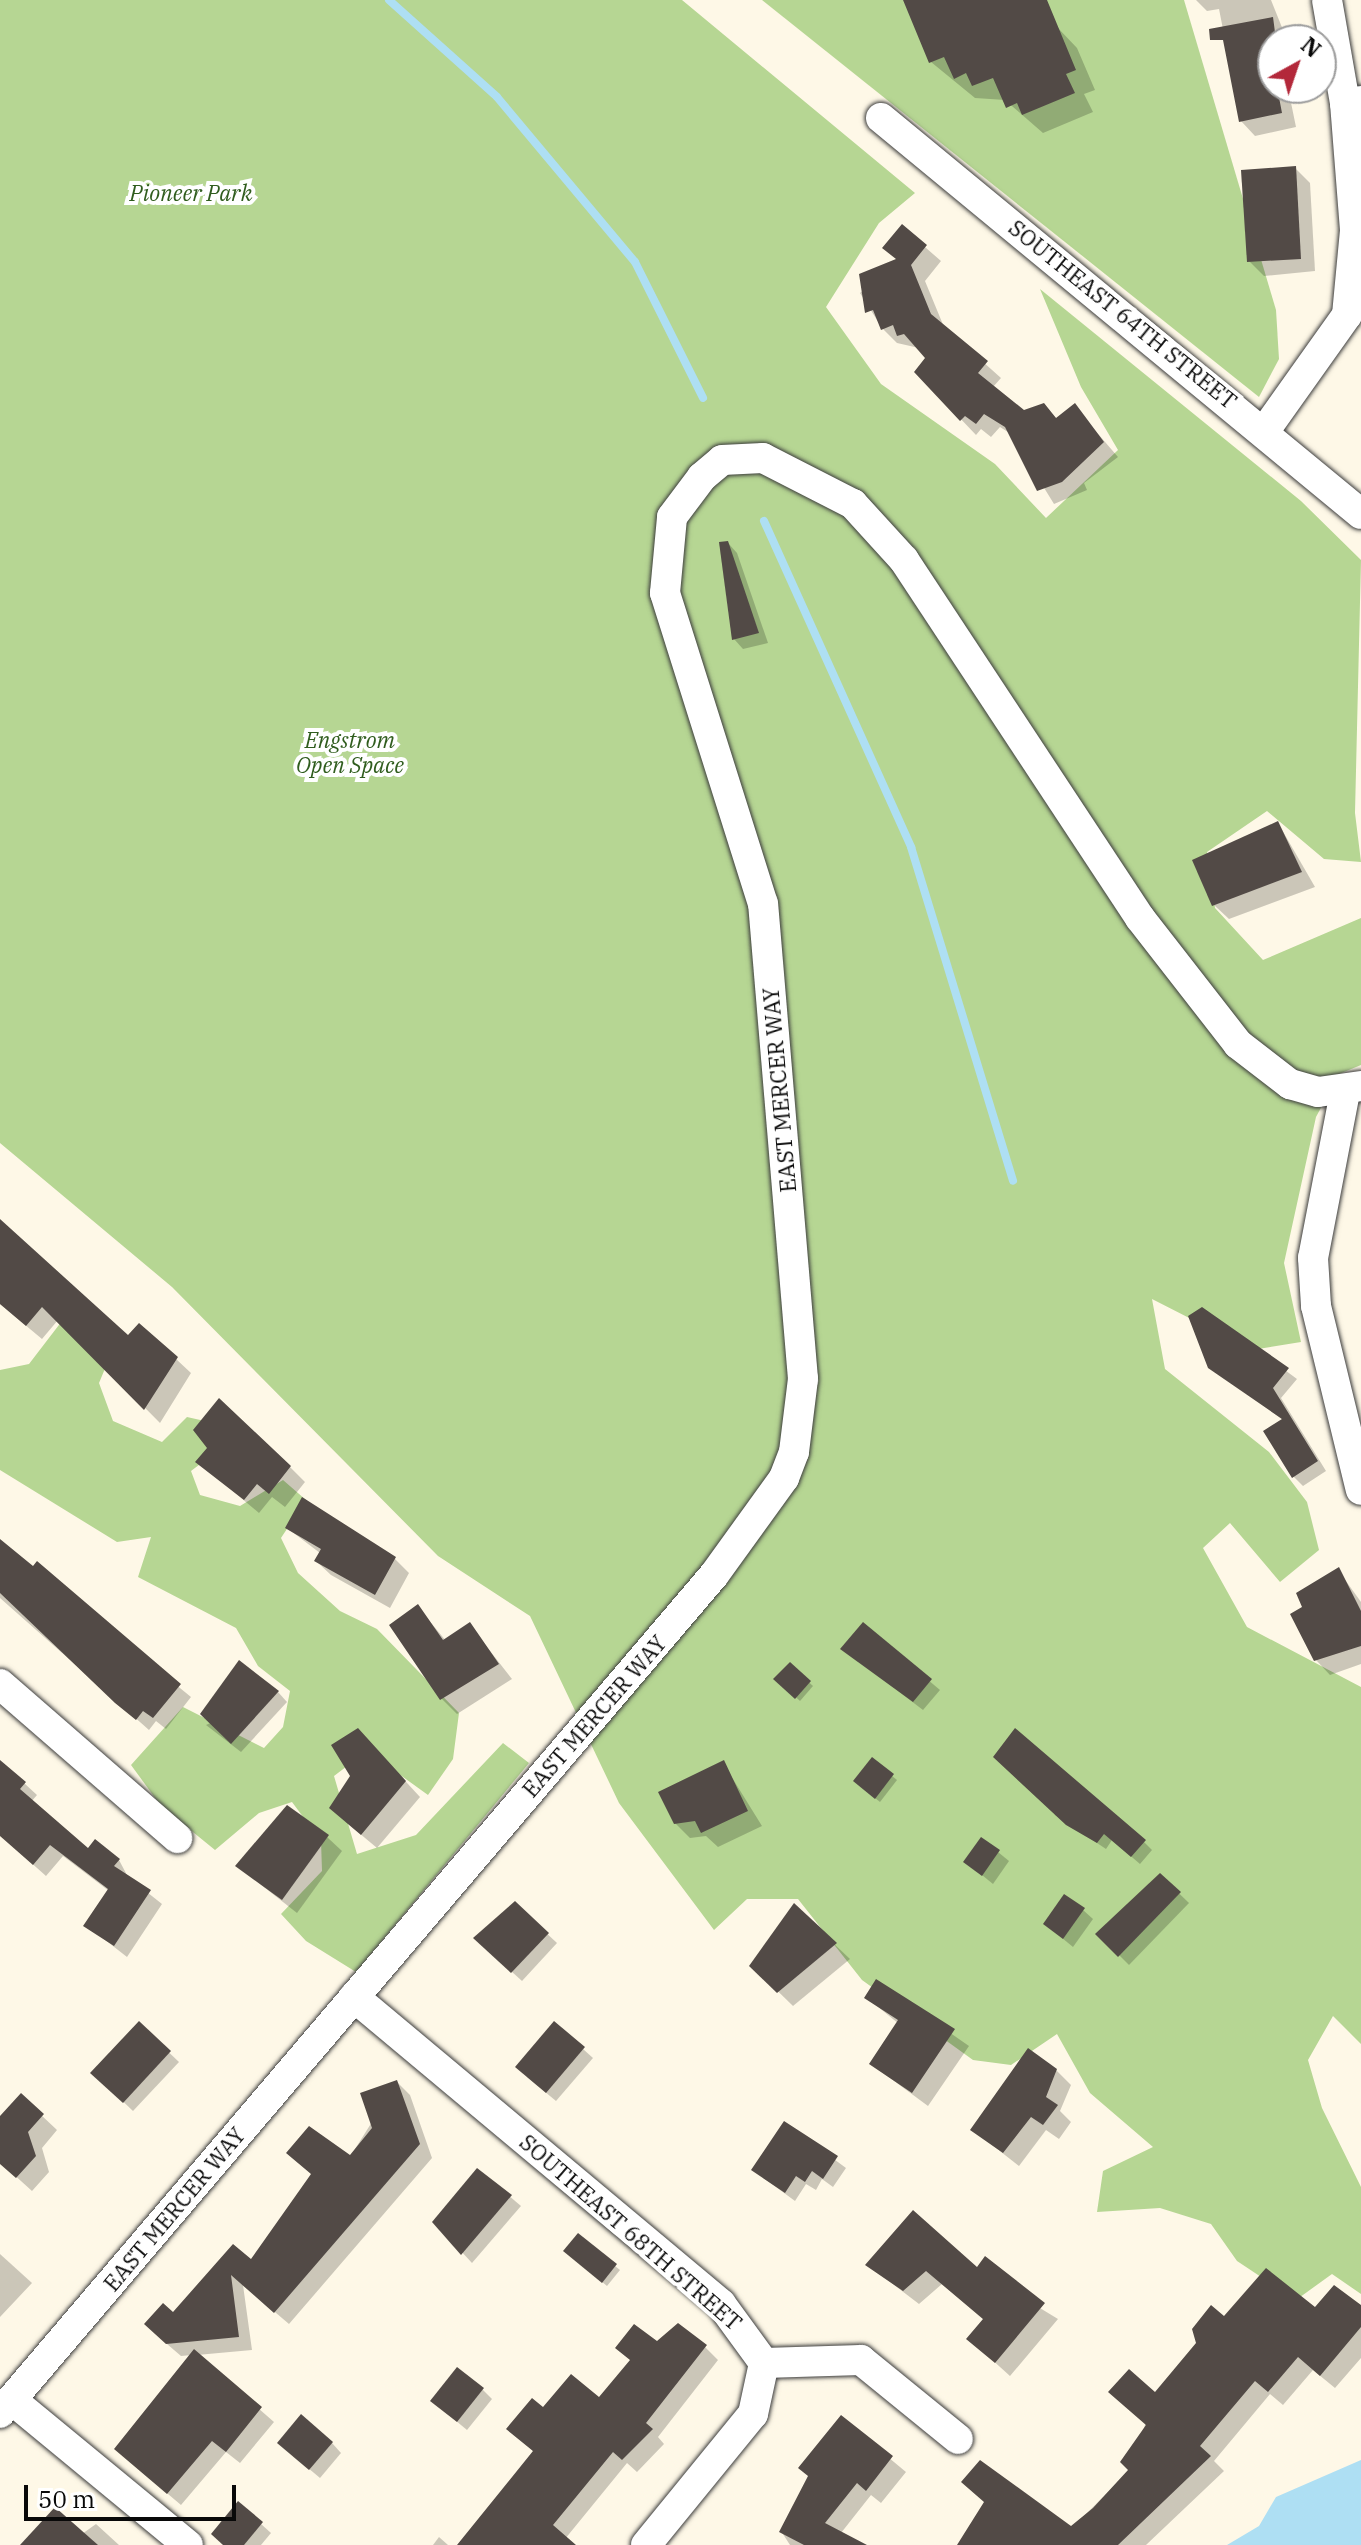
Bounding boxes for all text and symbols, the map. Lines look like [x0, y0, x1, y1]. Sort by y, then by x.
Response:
north arrow [1257, 24, 1337, 104]
text: N [1295, 30, 1327, 63]
park label: Pioneer Park [130, 180, 252, 206]
street label: SOUTHEAST 64TH STREET [1004, 214, 1242, 414]
park label: Engstrom Open Space [296, 726, 404, 778]
street label: EAST MERCER WAY [757, 986, 801, 1194]
street label: EAST MERCER WAY [517, 1630, 671, 1802]
street label: EAST MERCER WAY [98, 2122, 250, 2296]
street label: SOUTHEAST 68TH STREET [515, 2128, 747, 2336]
scale bar [28, 2469, 240, 2519]
text: 50 m [38, 2483, 95, 2515]

